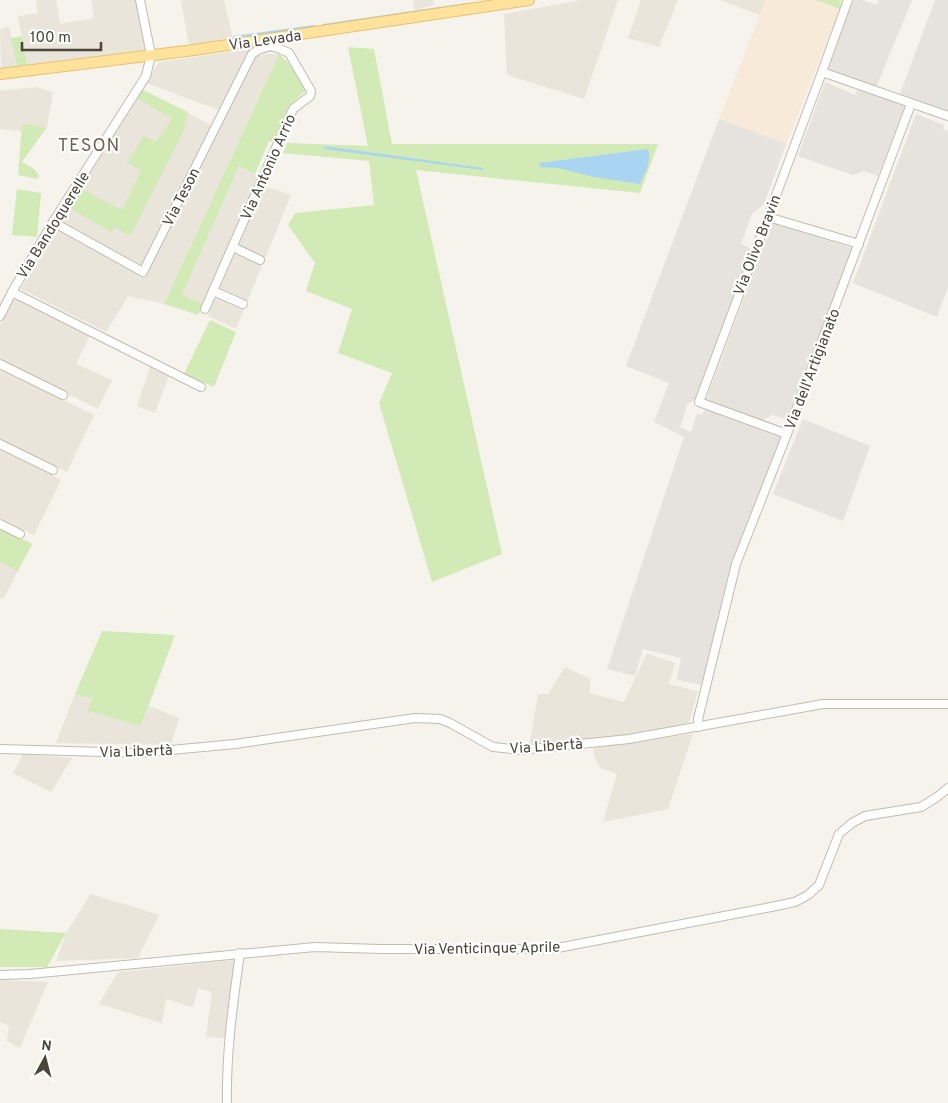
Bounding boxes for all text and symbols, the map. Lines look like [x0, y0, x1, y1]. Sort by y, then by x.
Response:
scale bar [22, 20, 101, 52]
street label: Via Levada [228, 27, 303, 56]
text: 100 m [30, 29, 71, 48]
street label: Via Antonio Arrio [237, 112, 301, 224]
district label: TESON [58, 135, 120, 158]
street label: Via Teson [159, 165, 205, 230]
street label: Via Bandoquerelle [14, 168, 95, 283]
street label: Via Olivo Bravin [730, 192, 786, 299]
street label: Via dell'Artigianato [782, 306, 845, 433]
street label: Via Libertà [509, 735, 583, 760]
street label: Via Libertà [99, 742, 173, 763]
street label: Via Venticinque Aprile [414, 939, 560, 960]
north arrow [20, 1033, 70, 1083]
text: N [40, 1038, 52, 1056]

